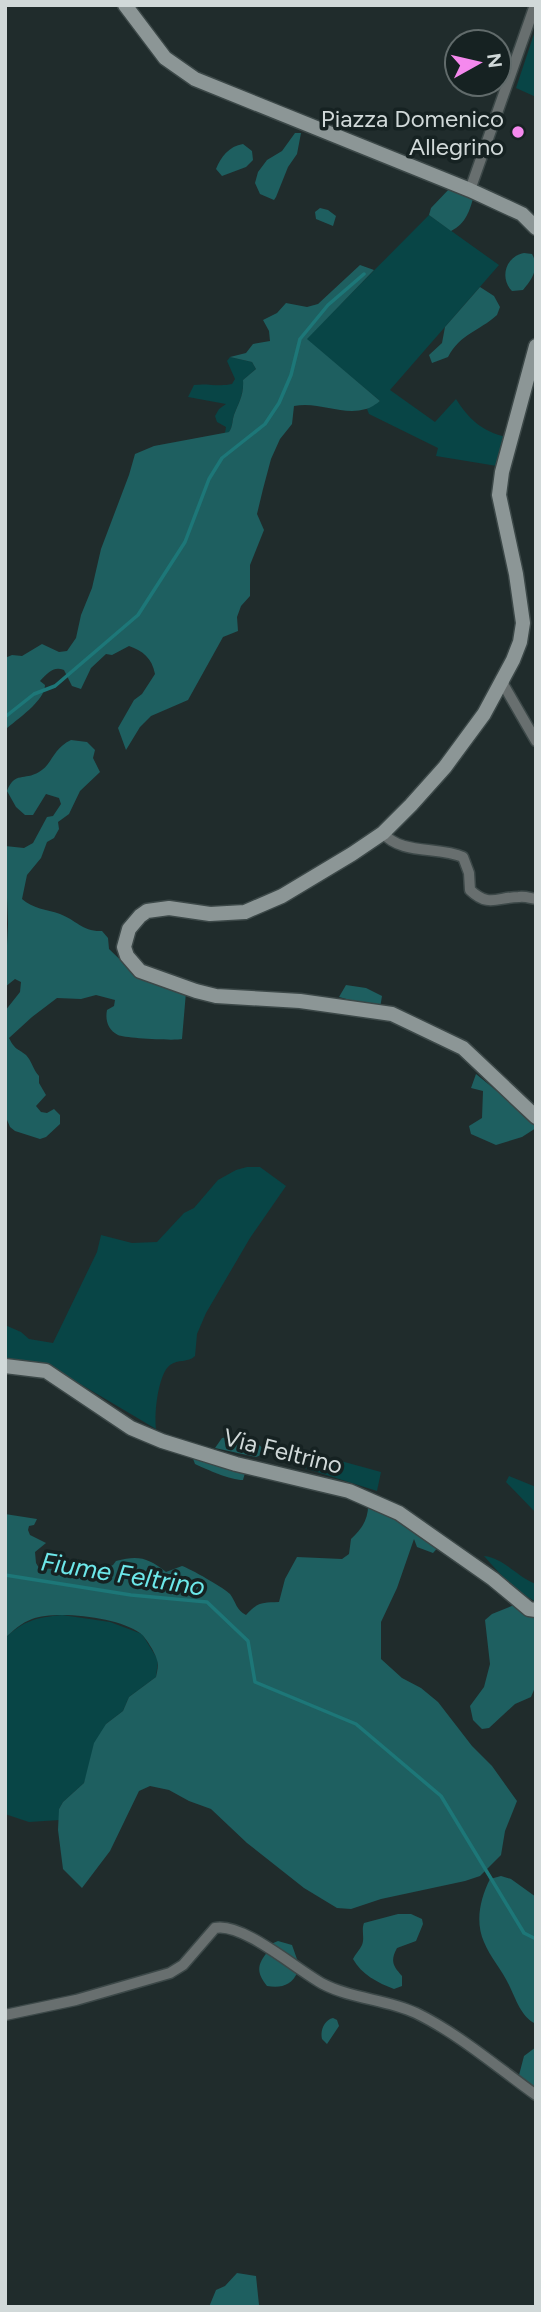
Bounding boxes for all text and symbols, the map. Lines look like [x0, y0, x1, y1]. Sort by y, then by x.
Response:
north arrow [443, 28, 513, 98]
text: N [482, 52, 507, 70]
place label: Piazza Domenico Allegrino [321, 104, 504, 161]
marker: Piazza Domenico Allegrino [510, 124, 526, 140]
street label: Via Feltrino [220, 1422, 346, 1480]
water label: Fiume Feltrino [39, 1545, 207, 1603]

